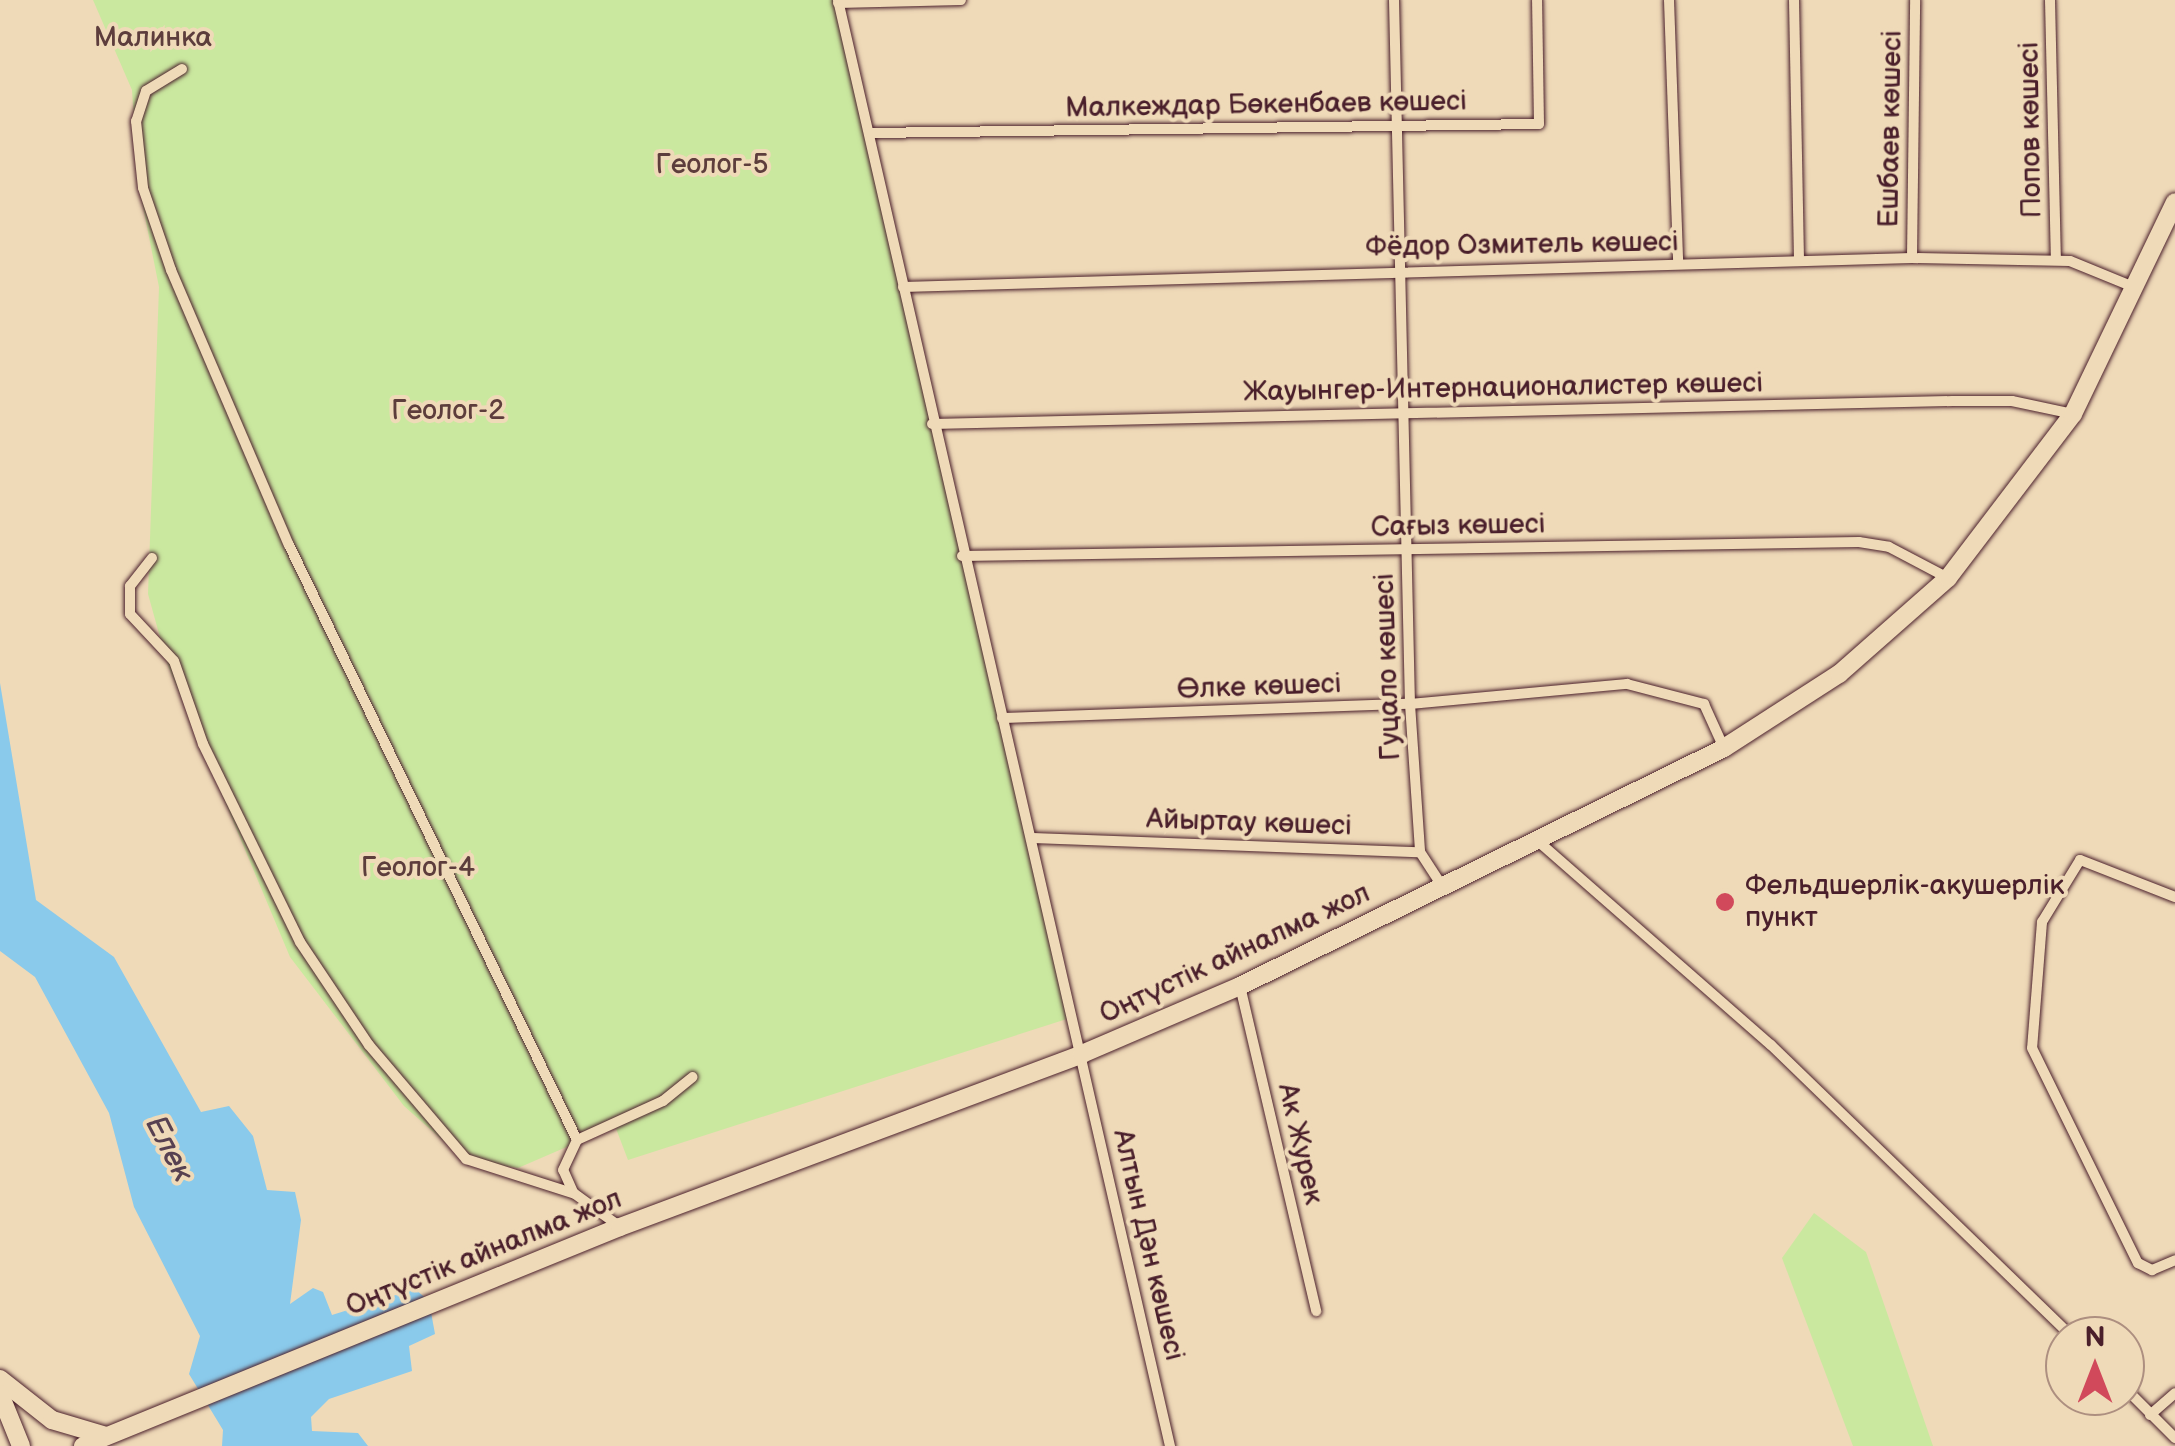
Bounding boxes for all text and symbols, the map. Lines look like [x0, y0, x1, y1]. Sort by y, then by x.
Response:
park label: Малинка [94, 21, 212, 55]
street label: Ешбаев көшесі [1872, 30, 1910, 228]
street label: Попов көшесі [2013, 42, 2049, 218]
street label: Малкеждар Бөкенбаев көшесі [1065, 85, 1467, 125]
park label: Геолог-5 [655, 148, 769, 182]
street label: Фёдор Озмитель көшесі [1365, 225, 1679, 265]
street label: Жауынгер-Интернационалистер көшесі [1243, 367, 1763, 409]
park label: Геолог-2 [391, 394, 505, 428]
street label: Сағыз көшесі [1370, 508, 1546, 544]
street label: Гуцало көшесі [1368, 573, 1408, 761]
street label: Өлке көшесі [1176, 667, 1342, 707]
street label: Айыртау көшесі [1146, 803, 1352, 843]
park label: Геолог-4 [361, 851, 475, 885]
place label: Фельдшерлік-акушерлік пункт [1745, 869, 2064, 935]
street label: Оңтүстік айналма жол [1094, 877, 1376, 1031]
marker: Фельдшерлік-акушерлік пункт [1714, 891, 1736, 913]
street label: Ак Журек [1270, 1080, 1330, 1208]
water label: Елек [137, 1110, 201, 1188]
street label: Алтын Дән көшесі [1105, 1126, 1191, 1364]
street label: Оңтүстік айналма жол [341, 1182, 627, 1324]
north arrow [2045, 1316, 2145, 1416]
text: N [2084, 1321, 2106, 1354]

